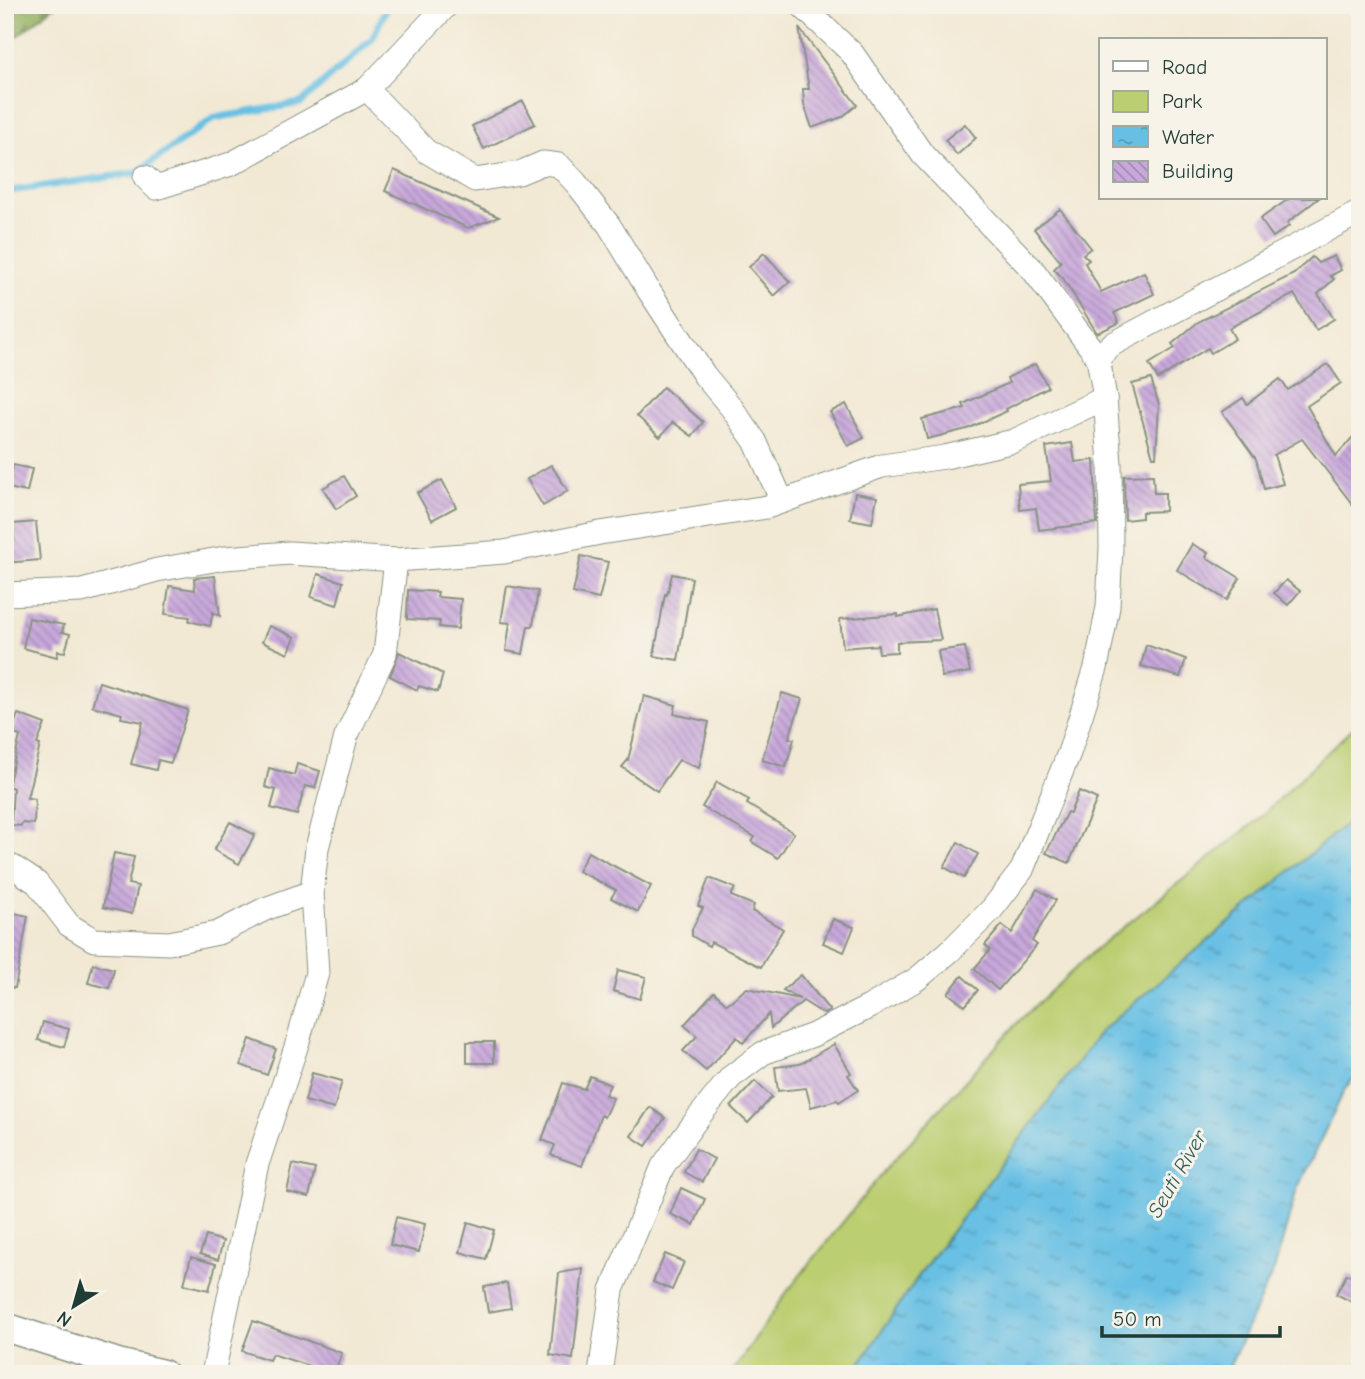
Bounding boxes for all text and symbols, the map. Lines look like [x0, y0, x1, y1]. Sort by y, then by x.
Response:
legend [1099, 38, 1326, 200]
text: Road [1162, 55, 1207, 79]
text: Park [1162, 89, 1202, 113]
text: Water [1162, 125, 1215, 149]
text: Building [1162, 159, 1234, 183]
water label: Seuti River [1143, 1125, 1212, 1222]
north arrow [38, 1270, 108, 1340]
scale bar [1102, 1295, 1281, 1339]
text: N [53, 1306, 76, 1331]
text: 50 m [1113, 1307, 1162, 1331]

